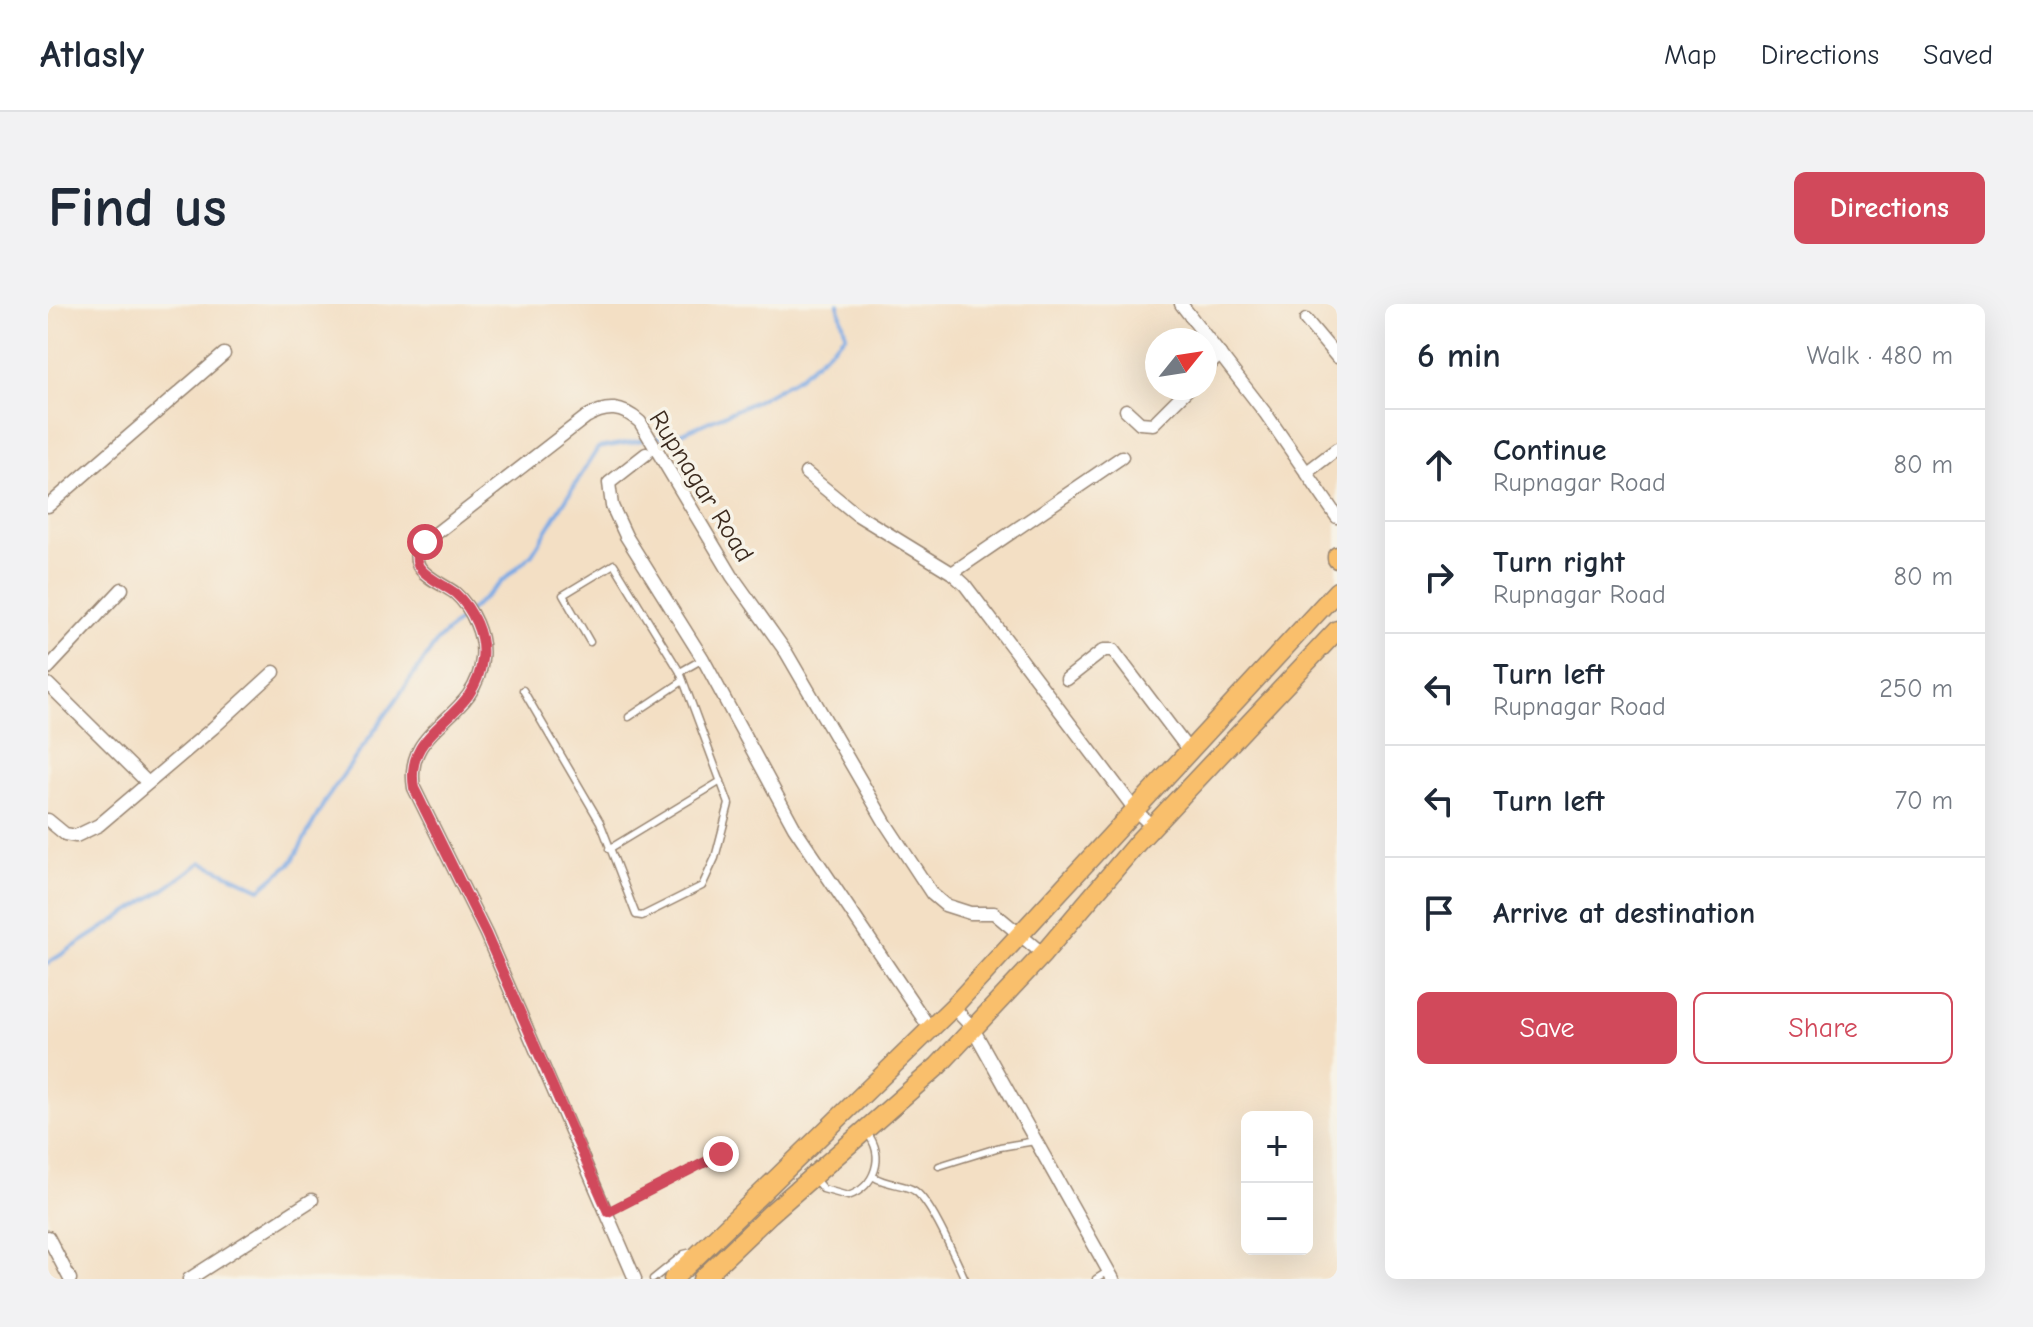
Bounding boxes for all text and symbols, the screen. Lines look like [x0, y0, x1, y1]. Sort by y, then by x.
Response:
text: Atlasly [40, 33, 144, 77]
text: Map [1664, 39, 1717, 71]
text: Directions [1761, 39, 1879, 71]
text: Saved [1923, 39, 1993, 71]
button: Directions [1794, 172, 1985, 244]
text: Find us [48, 176, 227, 240]
north arrow [1145, 328, 1217, 400]
text: 6 min [1417, 336, 1501, 376]
text: Walk · 480 m [1807, 341, 1953, 371]
street label: Rupnagar Road [643, 405, 760, 568]
text: Continue [1493, 433, 1607, 468]
icon: ahead [1417, 443, 1461, 487]
text: 80 m [1894, 450, 1953, 480]
text: Rupnagar Road [1493, 468, 1666, 498]
route start [407, 524, 443, 560]
text: Turn right [1493, 545, 1625, 580]
icon: right [1417, 555, 1461, 599]
text: 80 m [1894, 562, 1953, 592]
text: Rupnagar Road [1493, 580, 1666, 610]
text: Turn left [1493, 657, 1605, 692]
icon: left [1417, 667, 1461, 711]
text: 250 m [1879, 674, 1953, 704]
text: Rupnagar Road [1493, 692, 1666, 722]
icon: left [1417, 779, 1461, 823]
text: Turn left [1493, 784, 1605, 819]
text: 70 m [1895, 786, 1953, 816]
icon: arrive [1417, 891, 1461, 935]
text: Arrive at destination [1493, 896, 1755, 931]
button: Save [1417, 992, 1677, 1064]
button: Share [1693, 992, 1953, 1064]
map controls [1241, 1111, 1313, 1255]
button: + [1241, 1111, 1313, 1183]
route end [703, 1136, 739, 1172]
button: − [1241, 1183, 1313, 1255]

